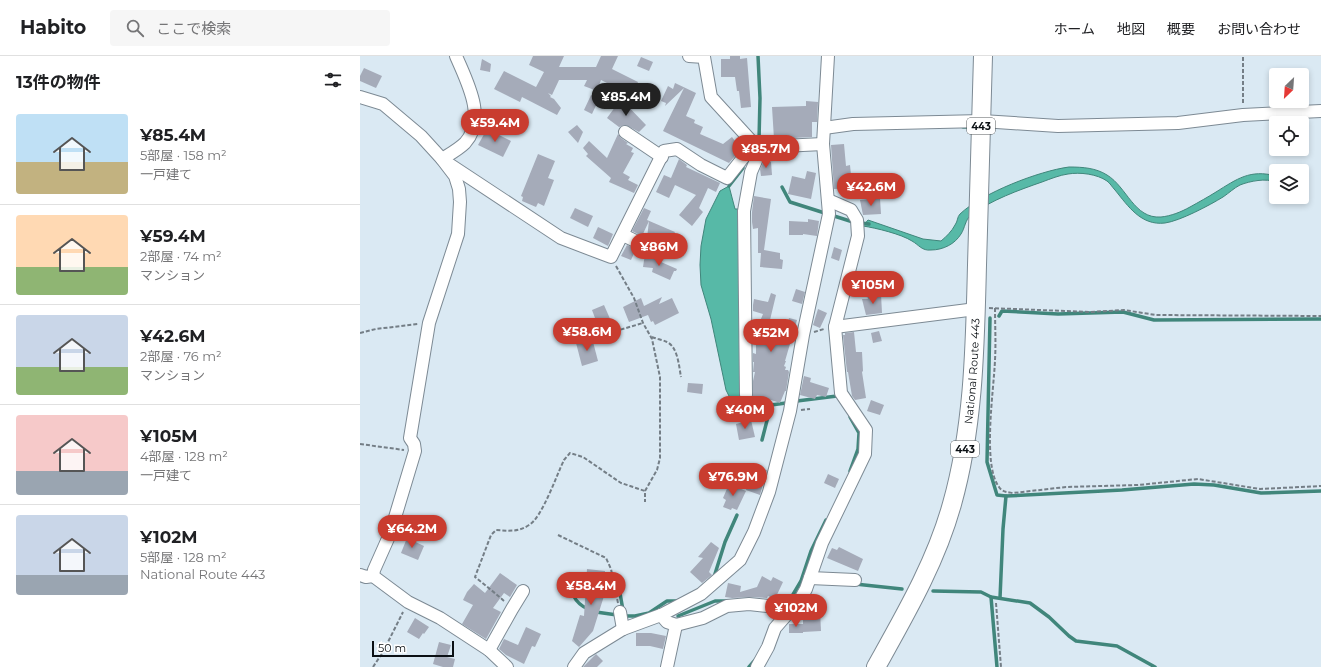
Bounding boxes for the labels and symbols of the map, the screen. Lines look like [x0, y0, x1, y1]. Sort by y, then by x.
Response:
north arrow [1269, 68, 1309, 108]
pin: ¥85.4M [593, 83, 659, 117]
pin: ¥59.4M [462, 109, 528, 143]
road number: 443 [967, 118, 995, 134]
pin: ¥85.7M [733, 135, 799, 169]
pin: ¥42.6M [838, 173, 904, 207]
pin: ¥86M [635, 233, 683, 267]
pin: ¥105M [845, 271, 901, 305]
pin: ¥58.6M [554, 318, 620, 352]
street label: National Route 443 [961, 318, 983, 425]
pin: ¥52M [747, 319, 795, 353]
pin: ¥40M [721, 396, 769, 430]
road number: 443 [951, 441, 979, 457]
pin: ¥76.9M [700, 463, 766, 497]
pin: ¥64.2M [379, 515, 445, 549]
pin: ¥58.4M [558, 572, 624, 606]
pin: ¥102M [768, 594, 824, 628]
scale bar [372, 639, 454, 658]

